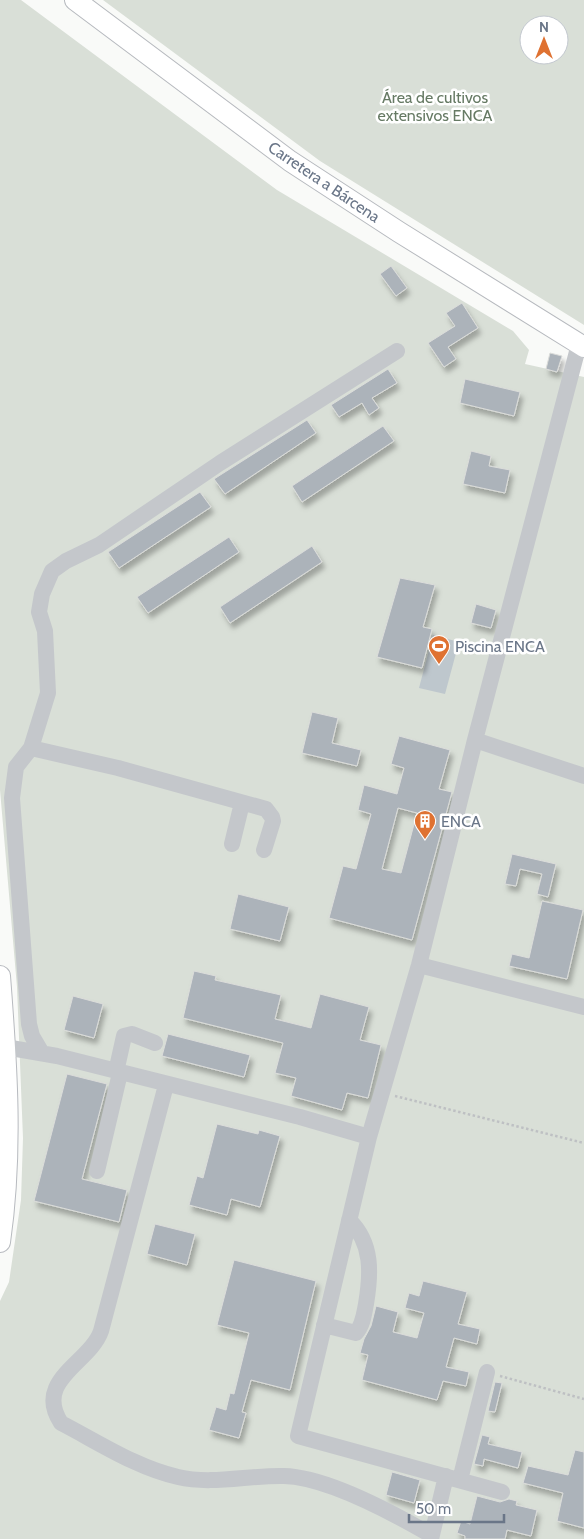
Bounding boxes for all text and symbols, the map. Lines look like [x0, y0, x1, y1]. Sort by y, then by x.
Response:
north arrow [519, 15, 569, 65]
text: N [539, 18, 549, 36]
park label: Área de cultivos extensivos ENCA [378, 88, 493, 125]
street label: Carretera a Bárcena [265, 138, 384, 227]
sports icon: Piscina ENCA [427, 634, 451, 665]
place label: Piscina ENCA [455, 637, 545, 656]
building icon: ENCA [413, 809, 437, 840]
place label: ENCA [441, 812, 481, 831]
scale bar [409, 1492, 504, 1524]
text: 50 m [416, 1500, 451, 1518]

